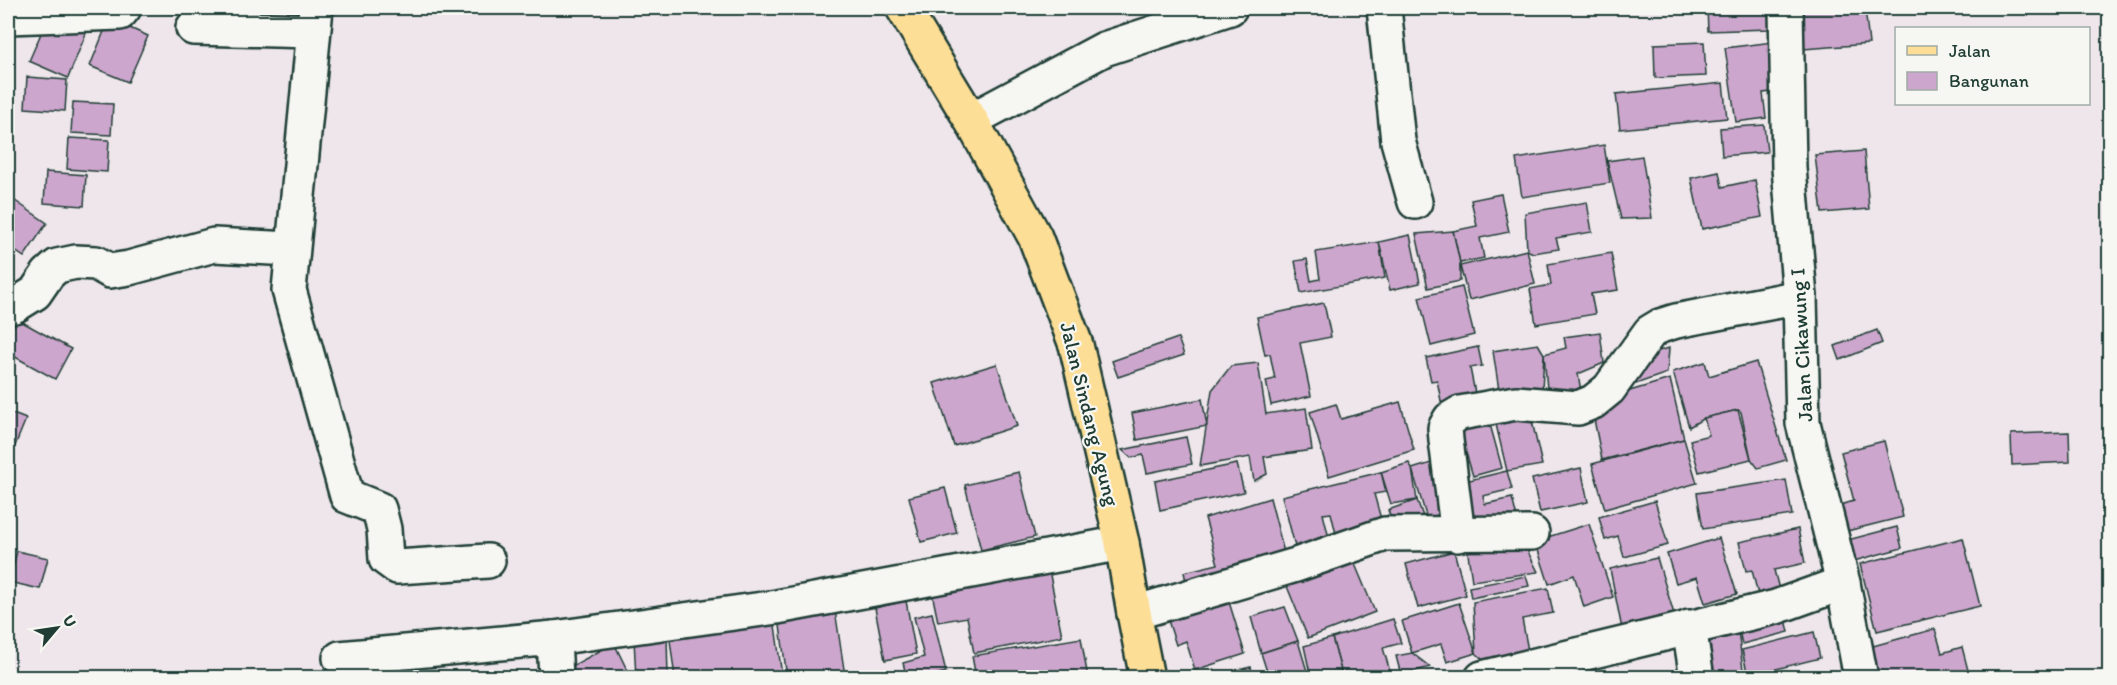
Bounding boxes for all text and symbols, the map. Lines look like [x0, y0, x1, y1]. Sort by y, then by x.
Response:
legend [1895, 27, 2090, 105]
text: Jalan [1949, 40, 1991, 62]
text: Bangunan [1949, 70, 2029, 92]
street label: Jalan Cikawung I [1784, 268, 1818, 422]
street label: Jalan Sindang Agung [1055, 319, 1125, 509]
north arrow [27, 598, 87, 658]
text: U [59, 612, 81, 630]

